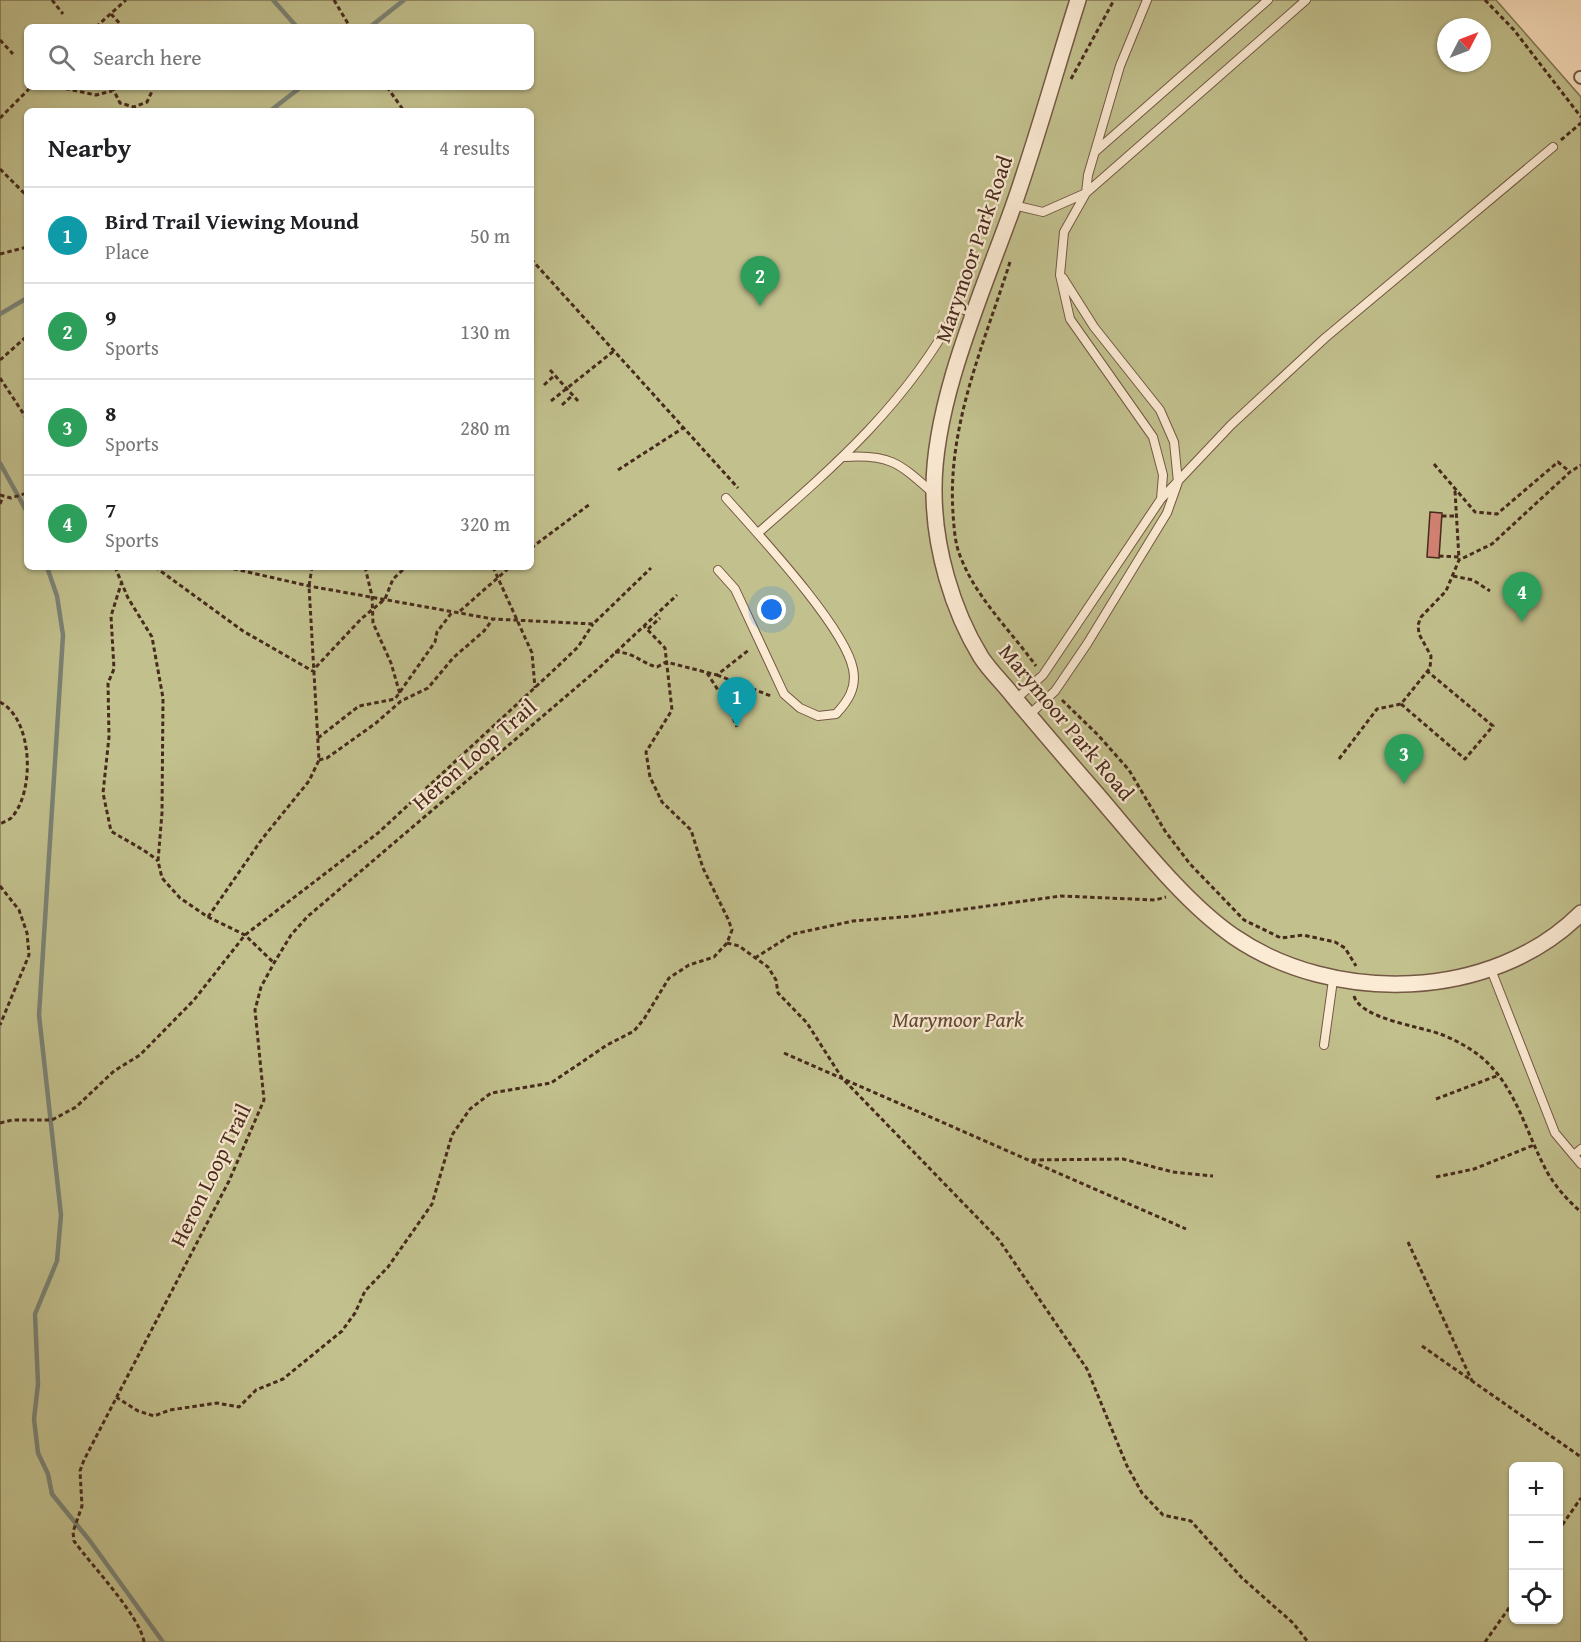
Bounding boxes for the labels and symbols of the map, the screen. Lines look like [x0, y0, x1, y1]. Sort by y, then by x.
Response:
north arrow [1437, 18, 1491, 72]
street label: Marymoor Park Road [926, 151, 1020, 347]
pin: 2 [740, 256, 780, 306]
pin: 4 [1502, 572, 1541, 622]
your location [757, 595, 786, 624]
street label: Marymoor Park Road [992, 637, 1142, 808]
pin: 1 [718, 678, 756, 727]
street label: Heron Loop Trail [405, 691, 543, 817]
pin: 3 [1384, 734, 1424, 784]
park label: Marymoor Park [892, 1003, 1025, 1035]
street label: Heron Loop Trail [161, 1098, 259, 1252]

